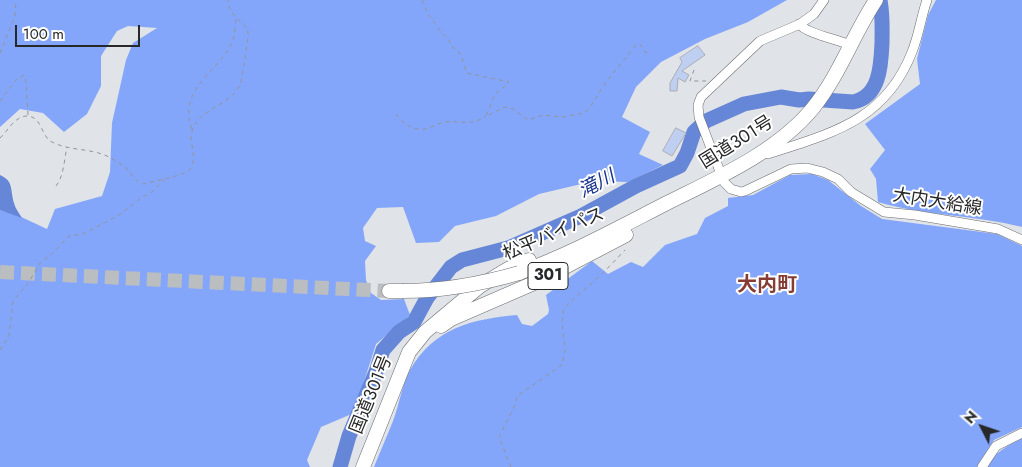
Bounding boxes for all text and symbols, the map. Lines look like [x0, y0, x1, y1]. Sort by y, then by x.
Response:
scale bar [18, 15, 142, 47]
text: 100 m [23, 23, 64, 45]
street label: 国道301号 [696, 112, 778, 174]
water label: 滝川 [575, 166, 619, 204]
street label: 大内大給線 [891, 185, 983, 221]
street label: 松平バイパス [500, 204, 608, 266]
road number: 301 [528, 262, 568, 290]
district label: 大内町 [737, 274, 797, 298]
street label: 国道301号 [346, 353, 398, 437]
north arrow [957, 402, 1007, 452]
text: N [959, 406, 982, 428]

